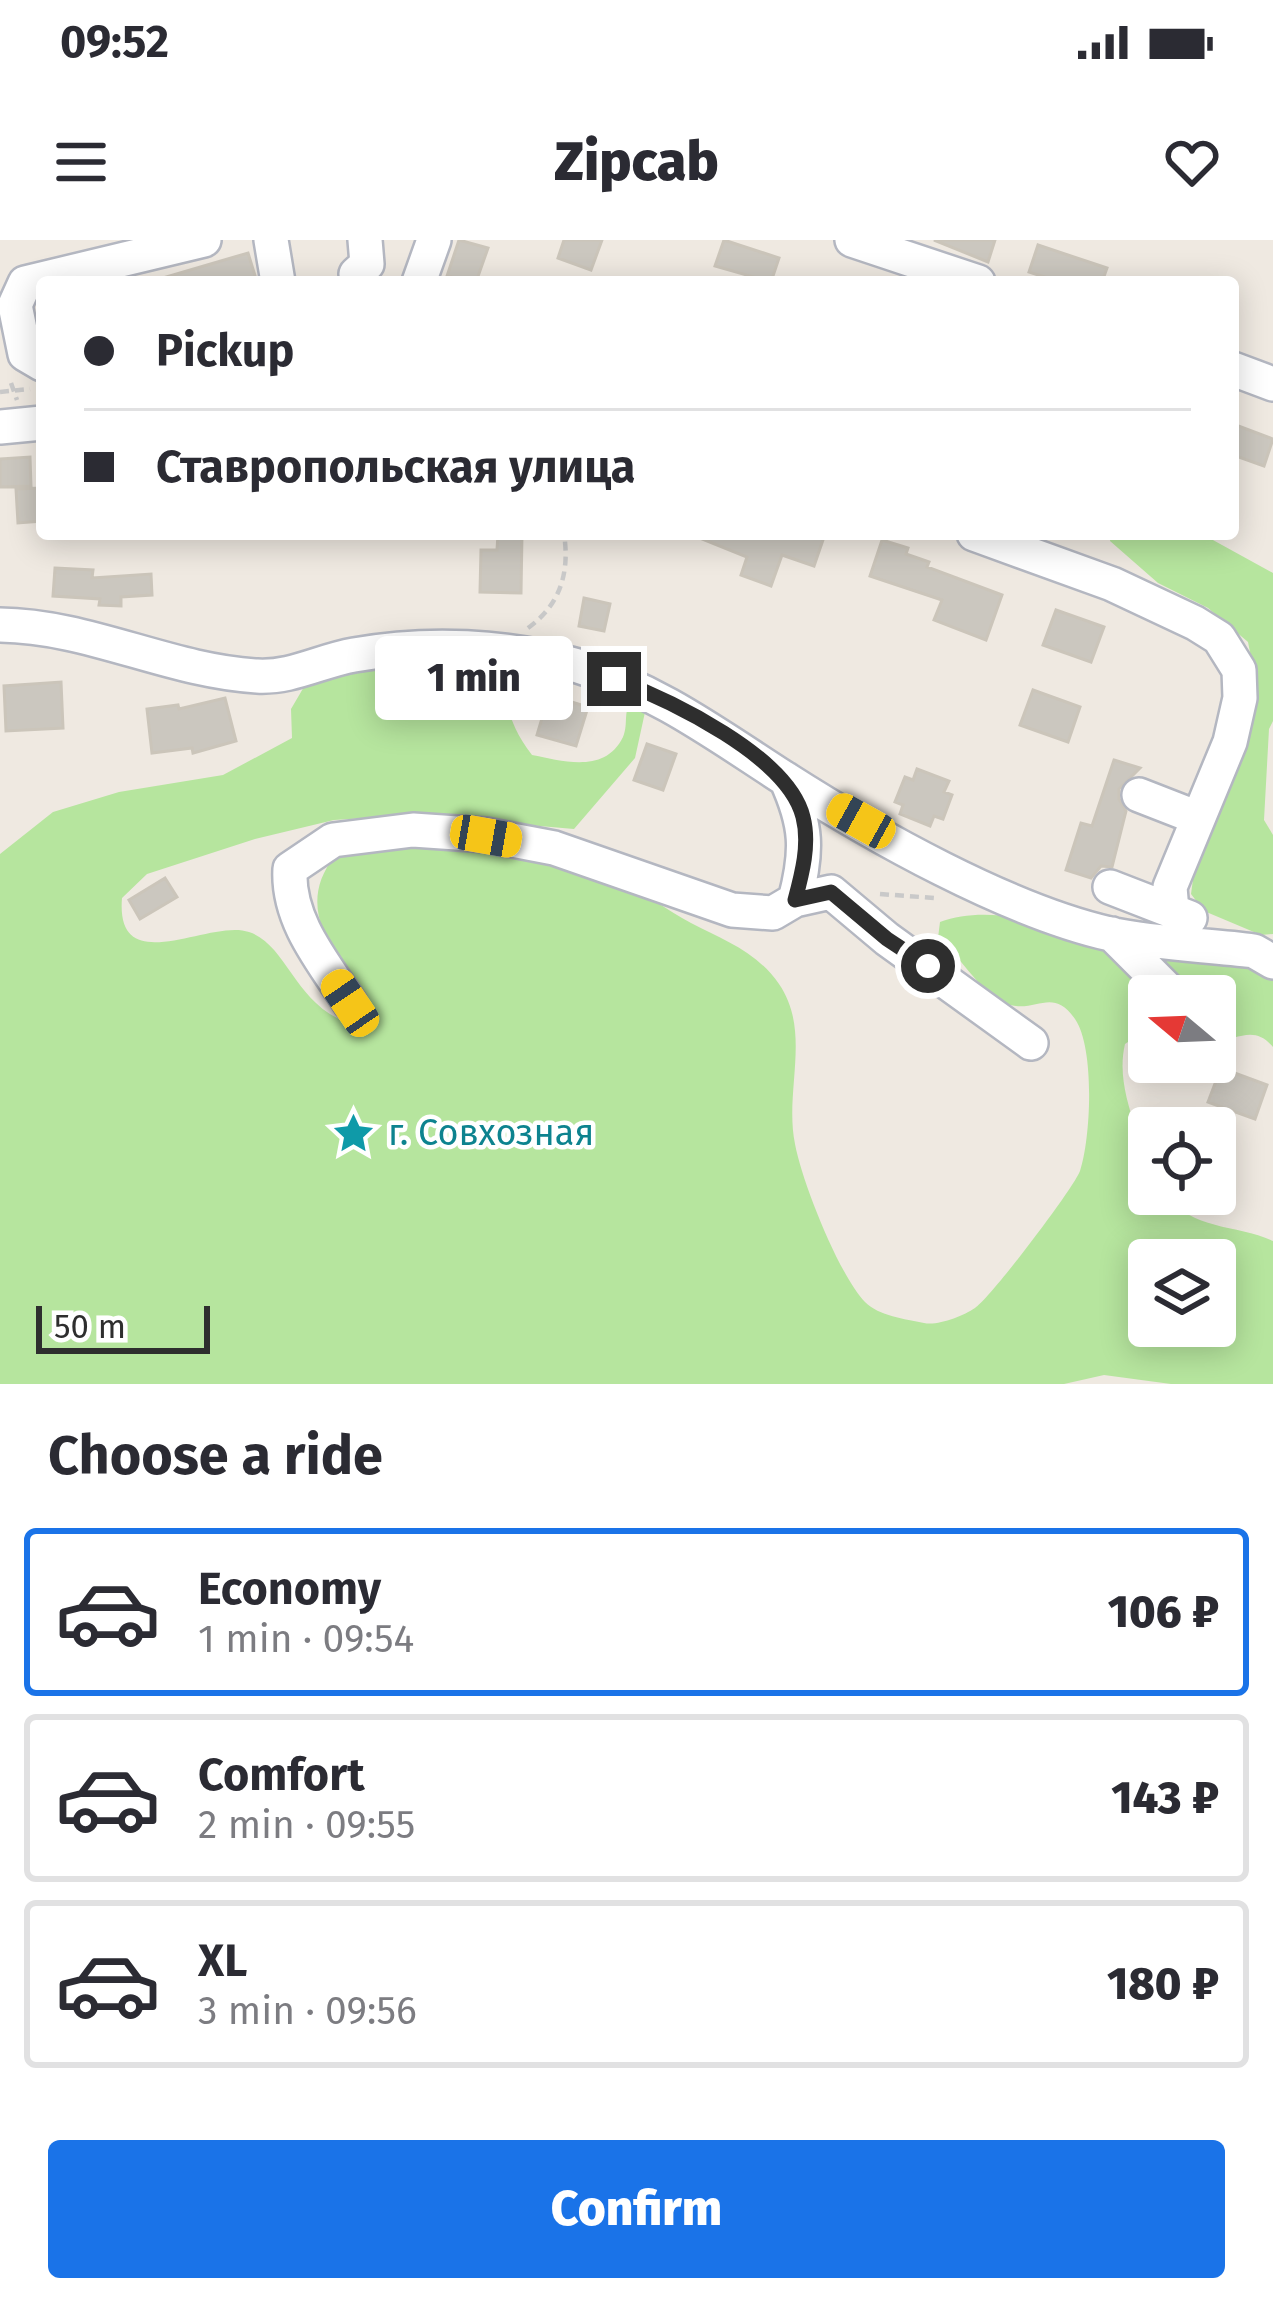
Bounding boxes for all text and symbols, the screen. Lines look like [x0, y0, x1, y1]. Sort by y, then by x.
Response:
text: 09:52 [60, 15, 169, 69]
icon: menu [48, 129, 114, 195]
icon: heart [1159, 129, 1225, 195]
text: Zipcab [554, 130, 719, 194]
text: Pickup [156, 324, 294, 378]
text: Ставропольская улица [156, 440, 636, 494]
callout: 1 min [374, 637, 572, 721]
route end [587, 652, 641, 706]
text: 1 min [427, 655, 521, 701]
car [821, 788, 901, 854]
car [447, 812, 525, 860]
route start [901, 939, 955, 993]
car [315, 963, 385, 1043]
north arrow [1128, 975, 1236, 1083]
map controls [1128, 975, 1236, 1347]
button: locate [1128, 1107, 1236, 1215]
place icon: г. Совхозная [331, 1110, 377, 1156]
place label: г. Совхозная [388, 1111, 594, 1155]
button: layers [1128, 1239, 1236, 1347]
scale bar [36, 1300, 210, 1353]
text: 50 m [54, 1307, 126, 1347]
text: Choose a ride [48, 1424, 383, 1488]
icon: car [54, 1558, 162, 1666]
text: Economy [198, 1562, 381, 1616]
text: 106 ₽ [1108, 1585, 1219, 1639]
text: 1 min · 09:54 [198, 1616, 414, 1662]
icon: car [54, 1744, 162, 1852]
text: Comfort [198, 1748, 365, 1802]
text: 143 ₽ [1111, 1771, 1219, 1825]
text: 2 min · 09:55 [198, 1802, 415, 1848]
icon: car [54, 1930, 162, 2038]
text: XL [198, 1934, 247, 1988]
text: 180 ₽ [1107, 1957, 1219, 2011]
text: 3 min · 09:56 [198, 1988, 417, 2034]
button: Confirm [48, 2140, 1225, 2278]

